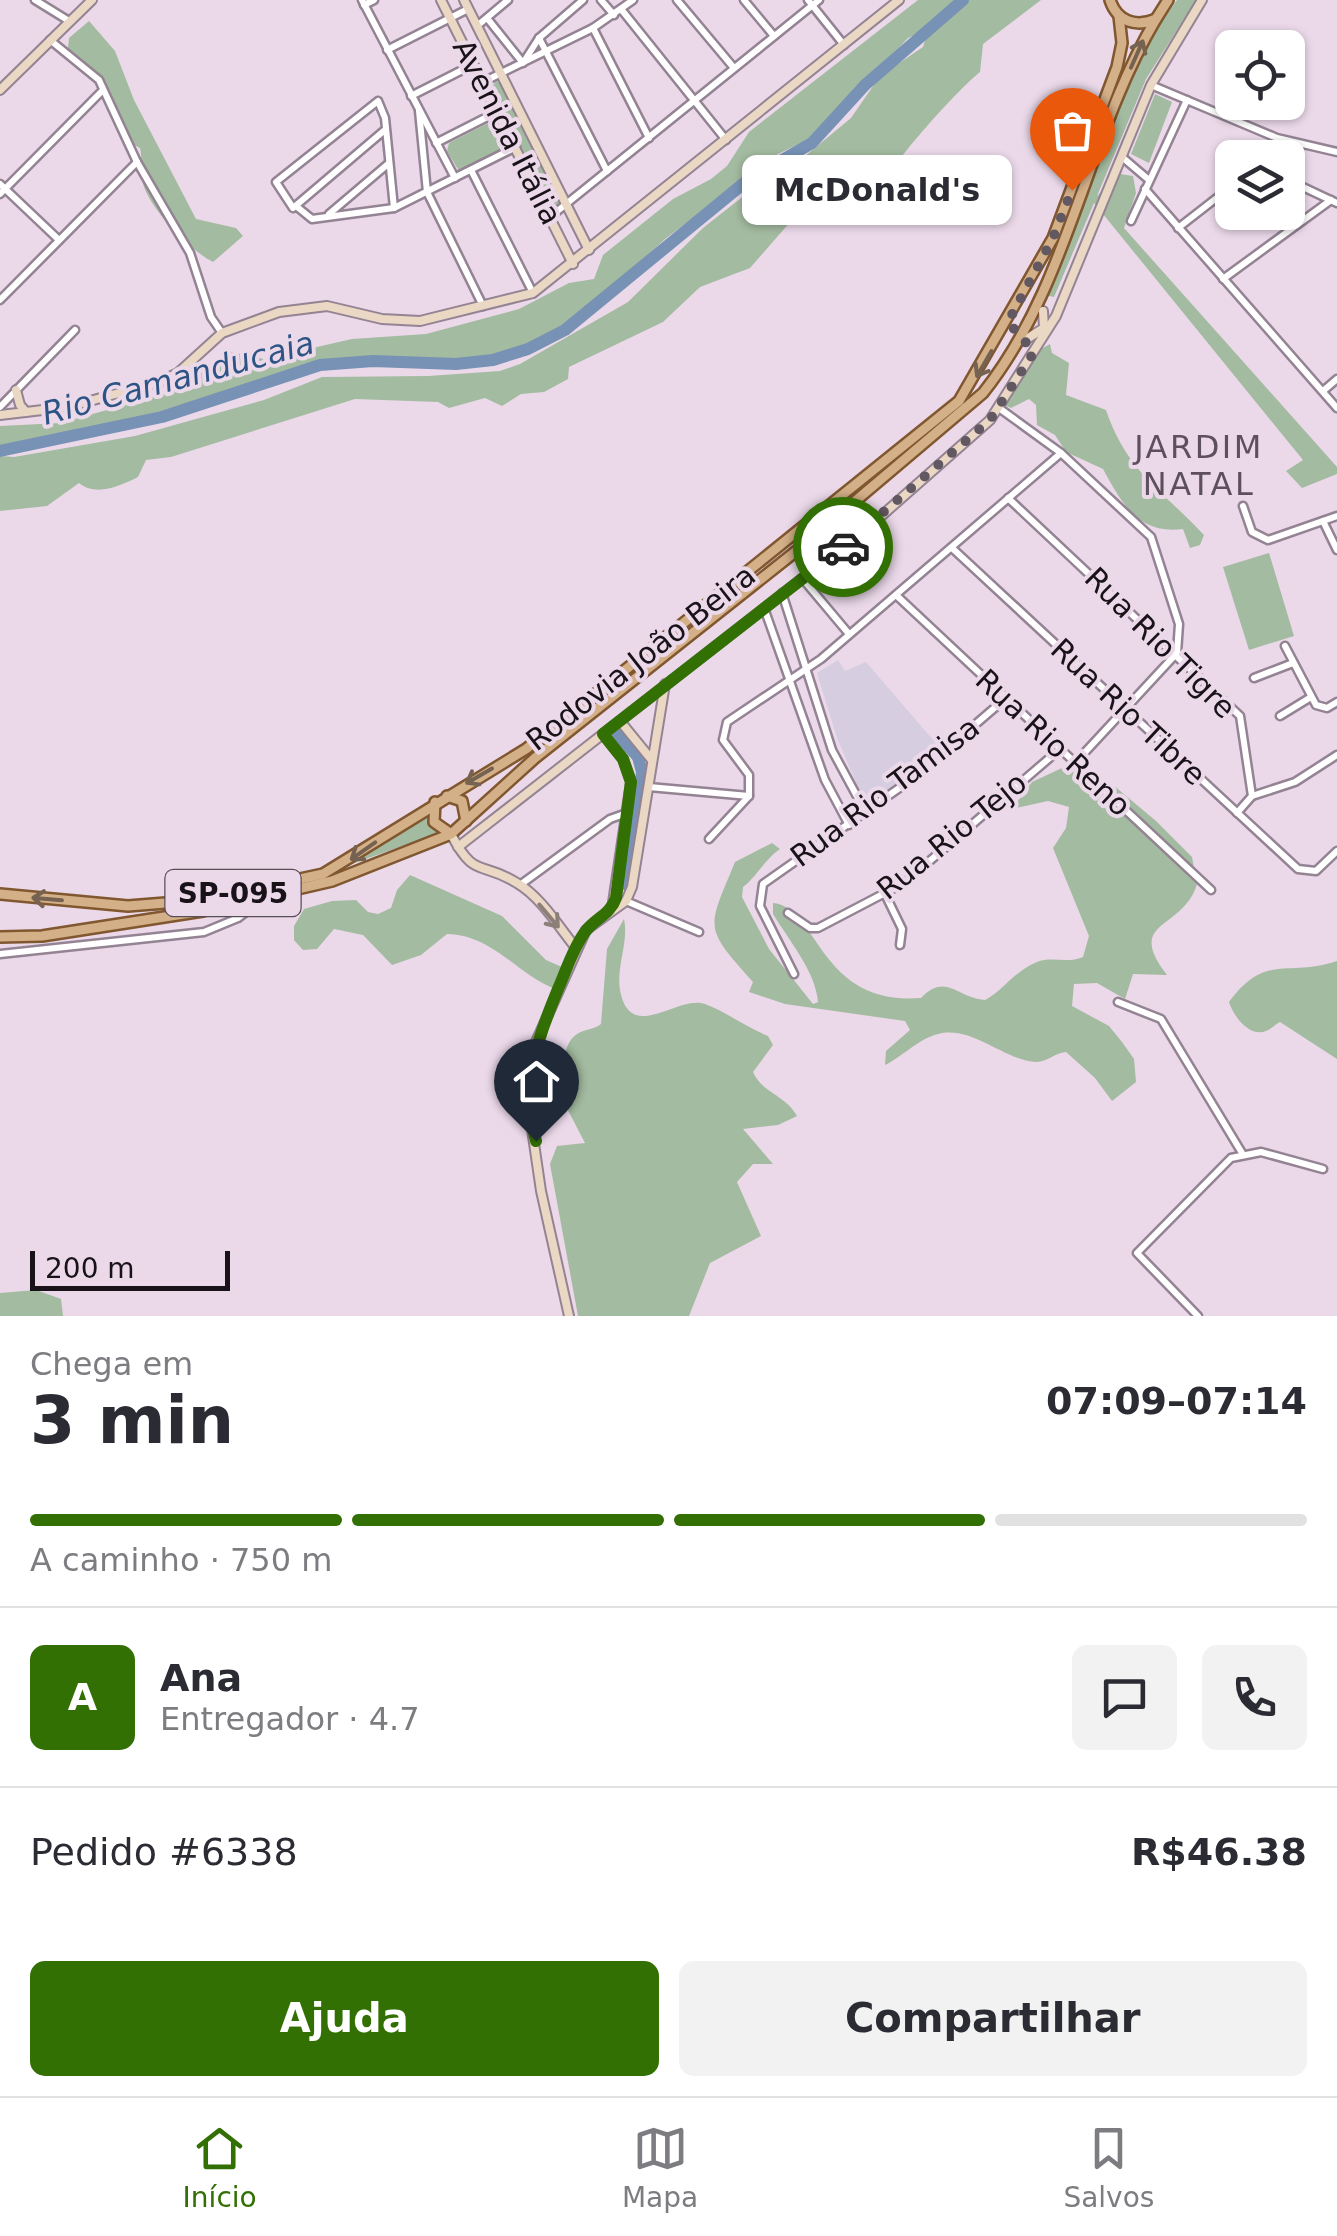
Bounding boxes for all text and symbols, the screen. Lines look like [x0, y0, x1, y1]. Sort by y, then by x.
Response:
map controls [1215, 30, 1305, 230]
button: locate [1215, 30, 1305, 120]
street label: Avenida Itália [446, 33, 569, 230]
one-way arrow [1129, 39, 1147, 70]
pin [1030, 88, 1115, 191]
icon: bag [1045, 103, 1100, 158]
button: layers [1215, 140, 1305, 230]
callout: McDonald's [742, 155, 1012, 225]
text: McDonald's [774, 171, 980, 209]
water label: Rio Camanducaia [38, 323, 318, 433]
one-way arrow [973, 348, 993, 378]
district label: JARDIM NATAL [1132, 428, 1264, 503]
courier [793, 497, 893, 597]
icon: car [816, 520, 871, 575]
street label: Rodovia João Beira [519, 557, 762, 758]
street label: Rua Rio Tigre [1078, 560, 1243, 725]
street label: Rua Rio Tibre [1044, 631, 1213, 792]
street label: Rua Rio Reno [969, 662, 1138, 823]
street label: Rua Rio Tamisa [784, 709, 986, 874]
street label: Rua Rio Tejo [870, 765, 1033, 906]
one-way arrow [465, 766, 494, 786]
one-way arrow [349, 840, 377, 861]
road number: SP-095 [166, 870, 300, 916]
one-way arrow [32, 890, 64, 909]
one-way arrow [538, 902, 560, 928]
pin [494, 1039, 579, 1142]
icon: home [509, 1054, 564, 1109]
scale bar [30, 1246, 230, 1290]
text: 200 m [45, 1252, 135, 1285]
text: Chega em [30, 1345, 193, 1383]
text: 07:09–07:14 [1046, 1379, 1307, 1423]
text: 3 min [30, 1383, 234, 1458]
text: A caminho · 750 m [30, 1541, 332, 1579]
button: chat [1072, 1645, 1177, 1750]
button: phone [1202, 1645, 1307, 1750]
text: Ana [160, 1656, 242, 1700]
text: A [68, 1675, 97, 1719]
text: Entregador · 4.7 [160, 1700, 420, 1738]
text: Pedido #6338 [30, 1830, 298, 1874]
text: R$46.38 [1131, 1830, 1307, 1874]
button: Ajuda [30, 1961, 659, 2076]
button: Compartilhar [679, 1961, 1307, 2076]
tab: Início [183, 2121, 257, 2214]
tab: Mapa [622, 2121, 698, 2214]
tab: Salvos [1063, 2121, 1154, 2214]

